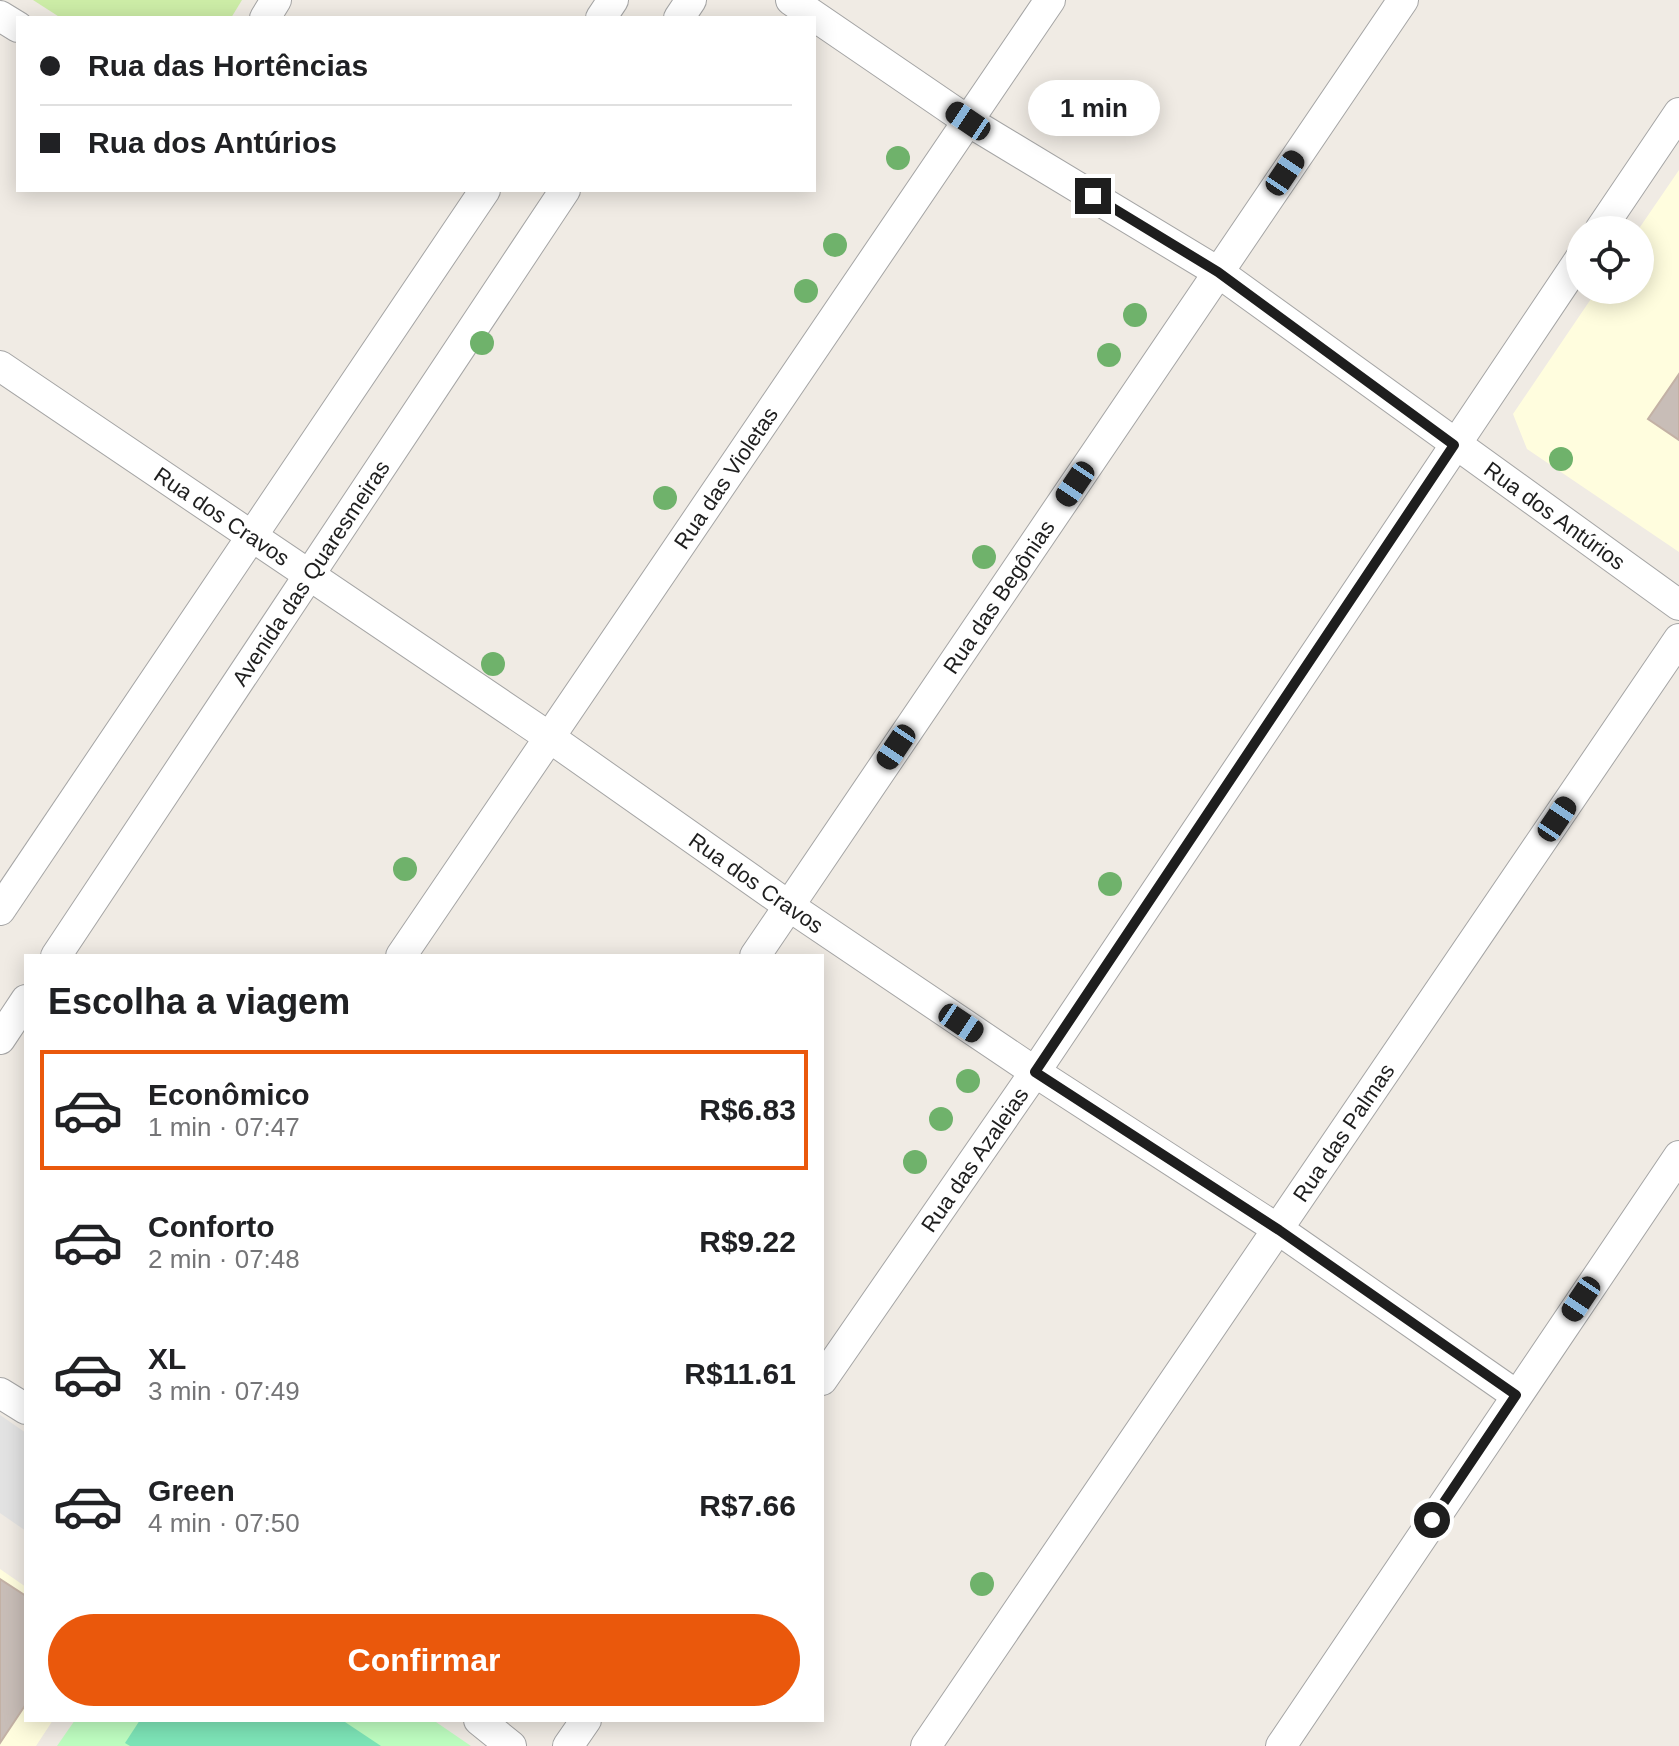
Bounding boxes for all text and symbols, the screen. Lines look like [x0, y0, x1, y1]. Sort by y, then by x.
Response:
text: Rua das Hortências [88, 49, 368, 82]
callout: 1 min [1027, 80, 1159, 136]
text: 1 min [1060, 93, 1128, 123]
car [941, 98, 995, 144]
text: Rua dos Antúrios [88, 126, 337, 159]
car [1262, 146, 1308, 200]
route end [1075, 178, 1111, 214]
map controls [1566, 216, 1654, 304]
button: locate [1566, 216, 1654, 304]
street label: Rua das Violetas [669, 402, 783, 554]
street label: Avenida das Quaresmeiras [227, 456, 395, 690]
street label: Rua dos Antúrios [1479, 456, 1630, 575]
car [1052, 457, 1098, 511]
street label: Rua dos Cravos [149, 462, 294, 571]
street label: Rua das Begônias [938, 516, 1060, 679]
car [873, 720, 919, 774]
car [1534, 792, 1580, 846]
street label: Rua dos Cravos [684, 828, 828, 938]
text: Escolha a viagem [48, 981, 350, 1022]
car [934, 1000, 988, 1046]
street label: Rua das Palmas [1288, 1059, 1400, 1207]
icon: car [52, 1074, 124, 1146]
text: Econômico [148, 1078, 310, 1111]
street label: Rua das Azaleias [916, 1083, 1034, 1237]
text: R$6.83 [699, 1093, 796, 1126]
text: 1 min · 07:47 [148, 1112, 300, 1142]
icon: car [52, 1206, 124, 1278]
text: Conforto [148, 1210, 275, 1243]
text: R$9.22 [699, 1225, 796, 1258]
text: 2 min · 07:48 [148, 1244, 300, 1274]
car [1558, 1272, 1604, 1326]
icon: car [52, 1338, 124, 1410]
text: XL [148, 1342, 186, 1375]
text: R$11.61 [684, 1357, 796, 1390]
text: 3 min · 07:49 [148, 1376, 300, 1406]
icon: car [52, 1470, 124, 1542]
text: Green [148, 1474, 235, 1507]
text: R$7.66 [699, 1489, 796, 1522]
route start [1414, 1502, 1450, 1538]
text: 4 min · 07:50 [148, 1508, 300, 1538]
button: Confirmar [48, 1614, 800, 1706]

